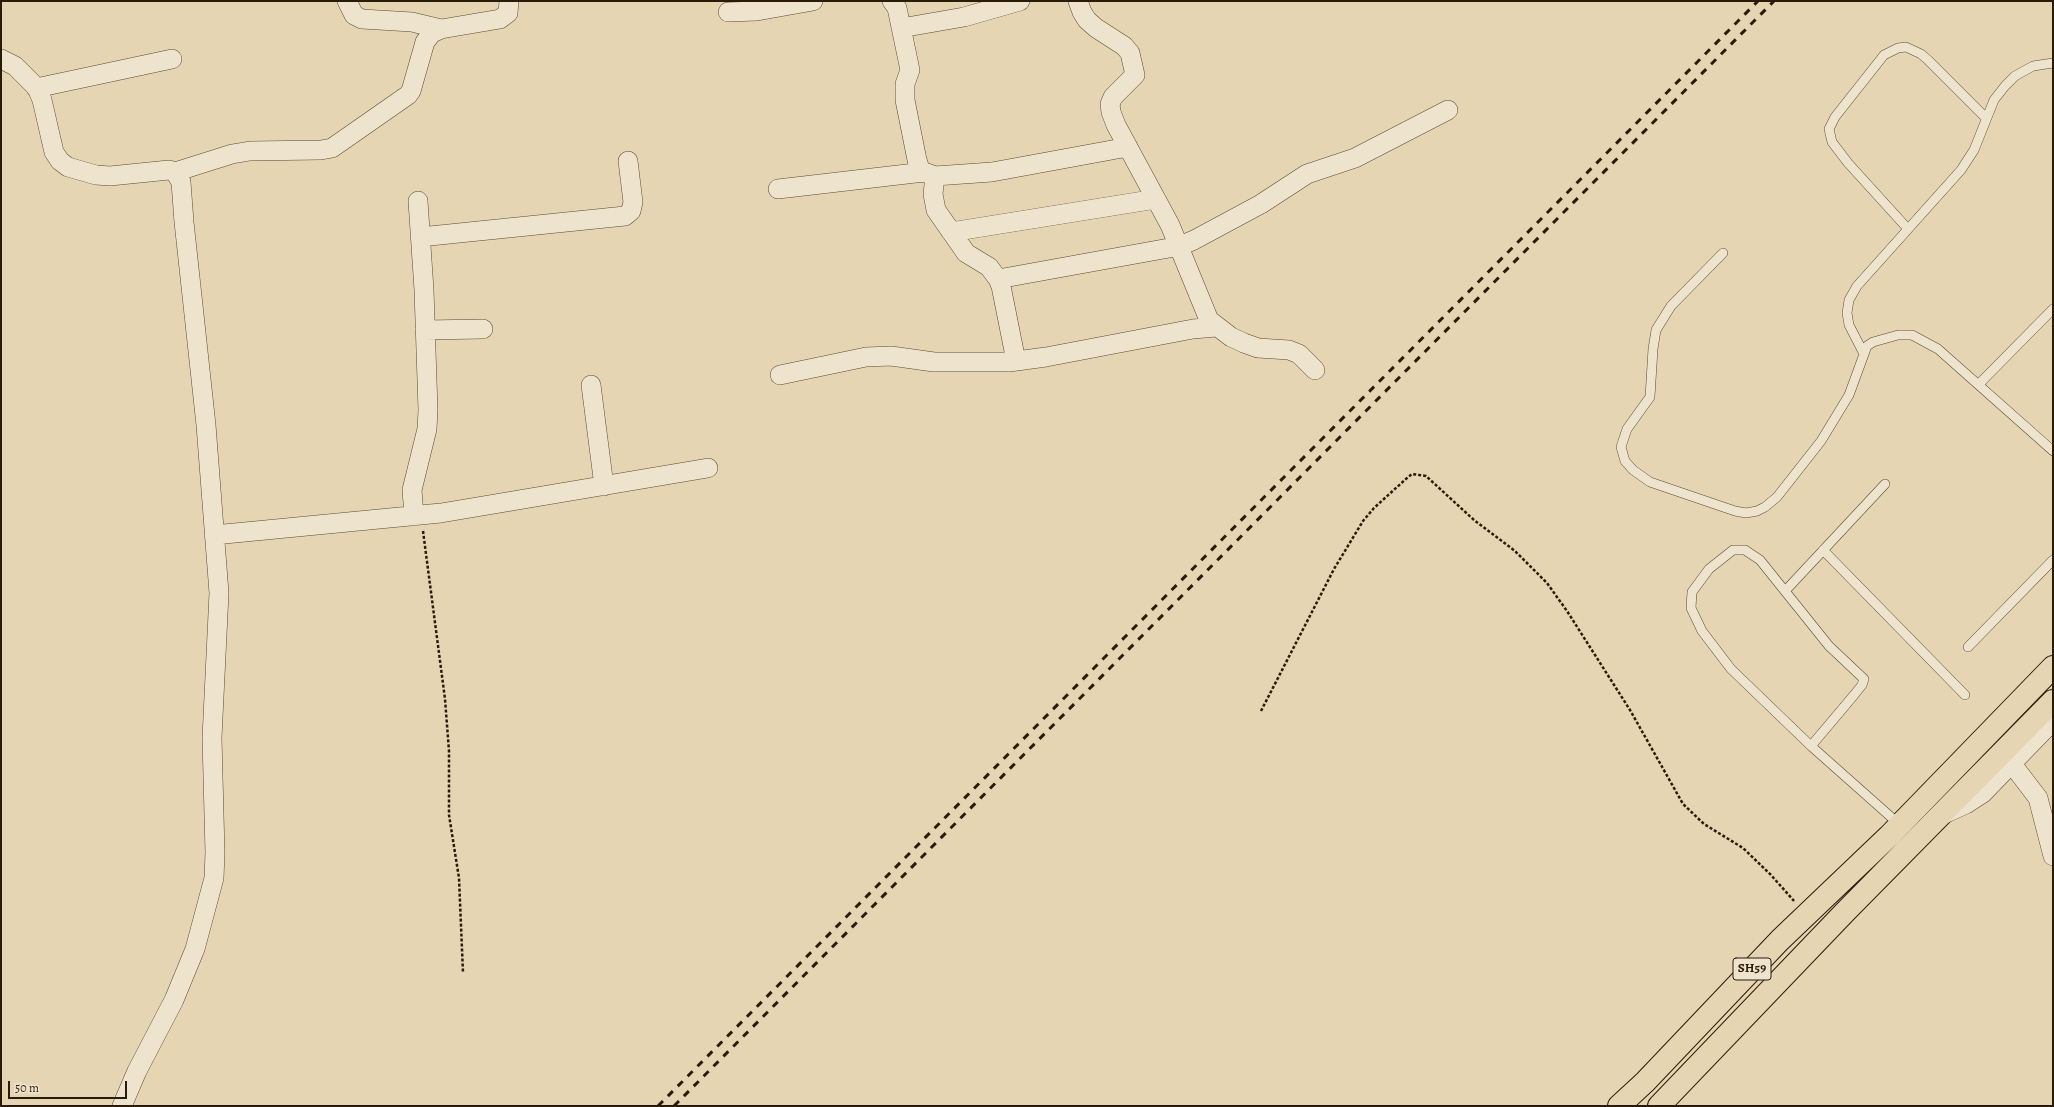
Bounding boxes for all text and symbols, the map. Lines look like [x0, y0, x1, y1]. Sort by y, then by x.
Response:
road number: SH59 [1733, 958, 1771, 980]
scale bar [10, 1073, 129, 1099]
text: 50 m [15, 1080, 39, 1096]

